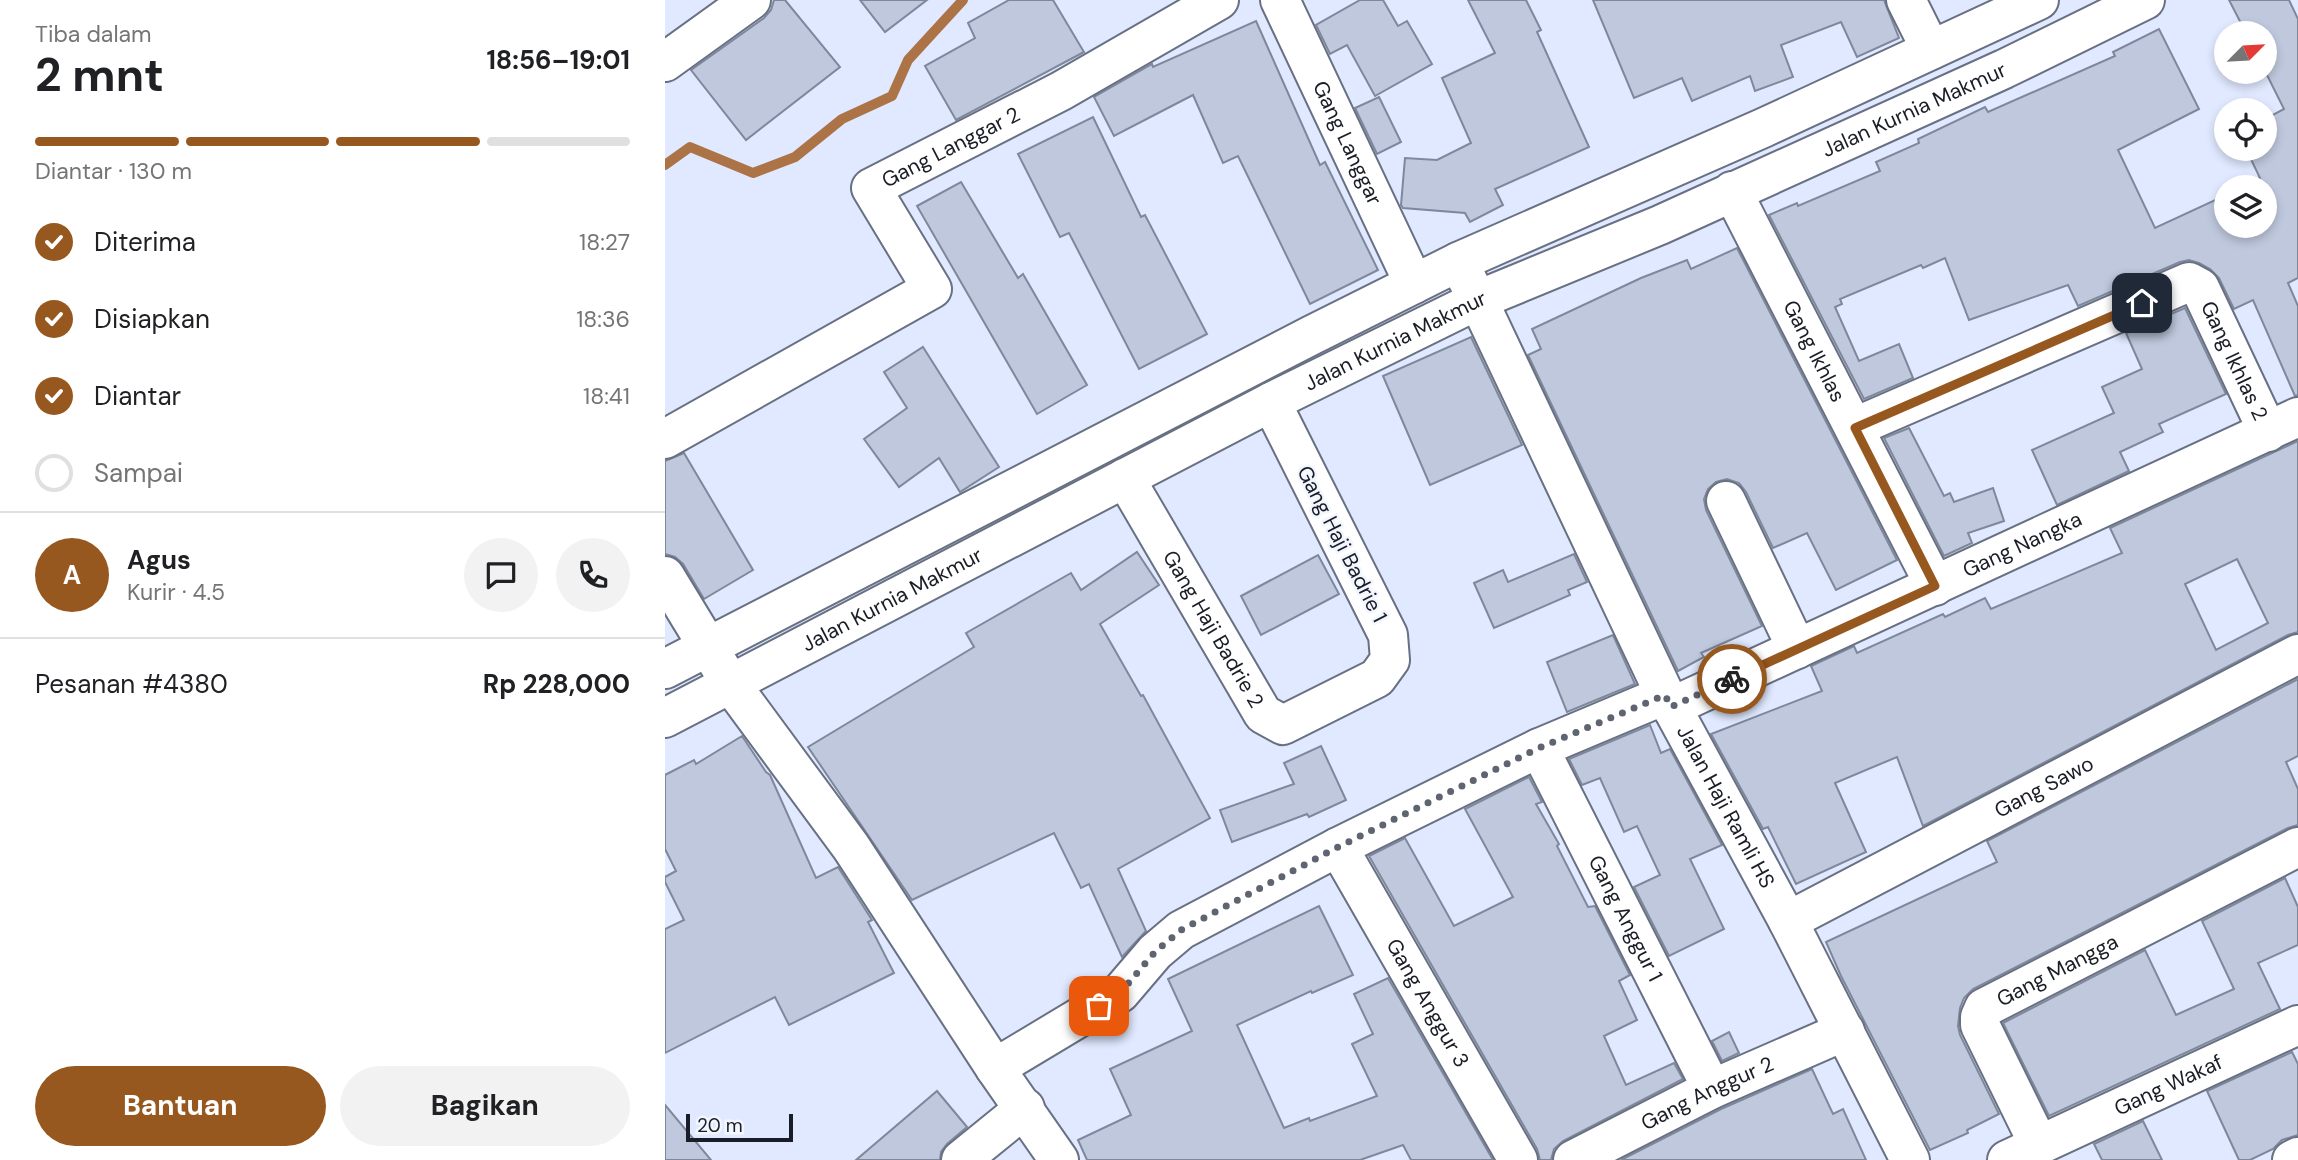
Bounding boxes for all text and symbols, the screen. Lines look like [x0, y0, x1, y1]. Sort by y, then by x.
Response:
text: Tiba dalam [35, 19, 152, 49]
north arrow [2214, 21, 2277, 84]
map controls [2214, 21, 2277, 238]
text: 18:56–19:01 [486, 43, 630, 77]
text: 2 mnt [35, 45, 164, 105]
street label: Jalan Kurnia Makmur [1817, 56, 2011, 164]
street label: Gang Langgar [1306, 76, 1389, 210]
button: locate [2214, 98, 2277, 161]
street label: Gang Langgar 2 [877, 100, 1025, 194]
text: Diantar · 130 m [35, 156, 192, 186]
button: layers [2214, 175, 2277, 238]
icon: check [35, 223, 73, 261]
text: Diterima [94, 225, 196, 259]
text: 18:27 [579, 227, 630, 257]
pin [2112, 273, 2172, 333]
street label: Jalan Kurnia Makmur [1299, 284, 1491, 397]
icon: home [2123, 284, 2161, 322]
street label: Gang Ikhlas [1776, 295, 1852, 407]
street label: Gang Ikhlas 2 [2194, 296, 2274, 425]
icon: check [35, 300, 73, 338]
text: Disiapkan [94, 302, 210, 336]
text: 18:36 [576, 304, 630, 334]
icon: check [35, 377, 73, 415]
text: Diantar [94, 379, 181, 413]
text: 18:41 [583, 381, 630, 411]
text: Sampai [94, 456, 183, 490]
street label: Gang Haji Badrie 1 [1290, 461, 1394, 627]
street label: Gang Nangka [1958, 505, 2086, 584]
button: chat [464, 538, 538, 612]
button: phone [556, 538, 630, 612]
street label: Jalan Kurnia Makmur [797, 541, 987, 658]
text: Agus [127, 543, 191, 577]
street label: Gang Haji Badrie 2 [1156, 545, 1270, 713]
text: A [63, 558, 81, 592]
text: Kurir · 4.5 [127, 577, 225, 607]
courier [1697, 644, 1767, 714]
icon: bike [1713, 660, 1751, 698]
text: Pesanan #4380 [35, 667, 228, 701]
text: Rp 228,000 [483, 667, 630, 701]
street label: Jalan Haji Ramli HS [1670, 720, 1781, 893]
street label: Gang Sawo [1990, 749, 2098, 824]
street label: Gang Anggur 1 [1582, 850, 1669, 986]
street label: Gang Mangga [1992, 928, 2123, 1013]
street label: Gang Anggur 3 [1380, 934, 1476, 1072]
pin [1069, 976, 1129, 1036]
icon: bag [1080, 987, 1118, 1025]
street label: Gang Wakaf [2110, 1048, 2227, 1122]
street label: Gang Anggur 2 [1636, 1050, 1778, 1137]
button: Bantuan [35, 1066, 326, 1146]
button: Bagikan [340, 1066, 630, 1146]
scale bar [686, 1111, 793, 1143]
text: 20 m [697, 1113, 743, 1138]

